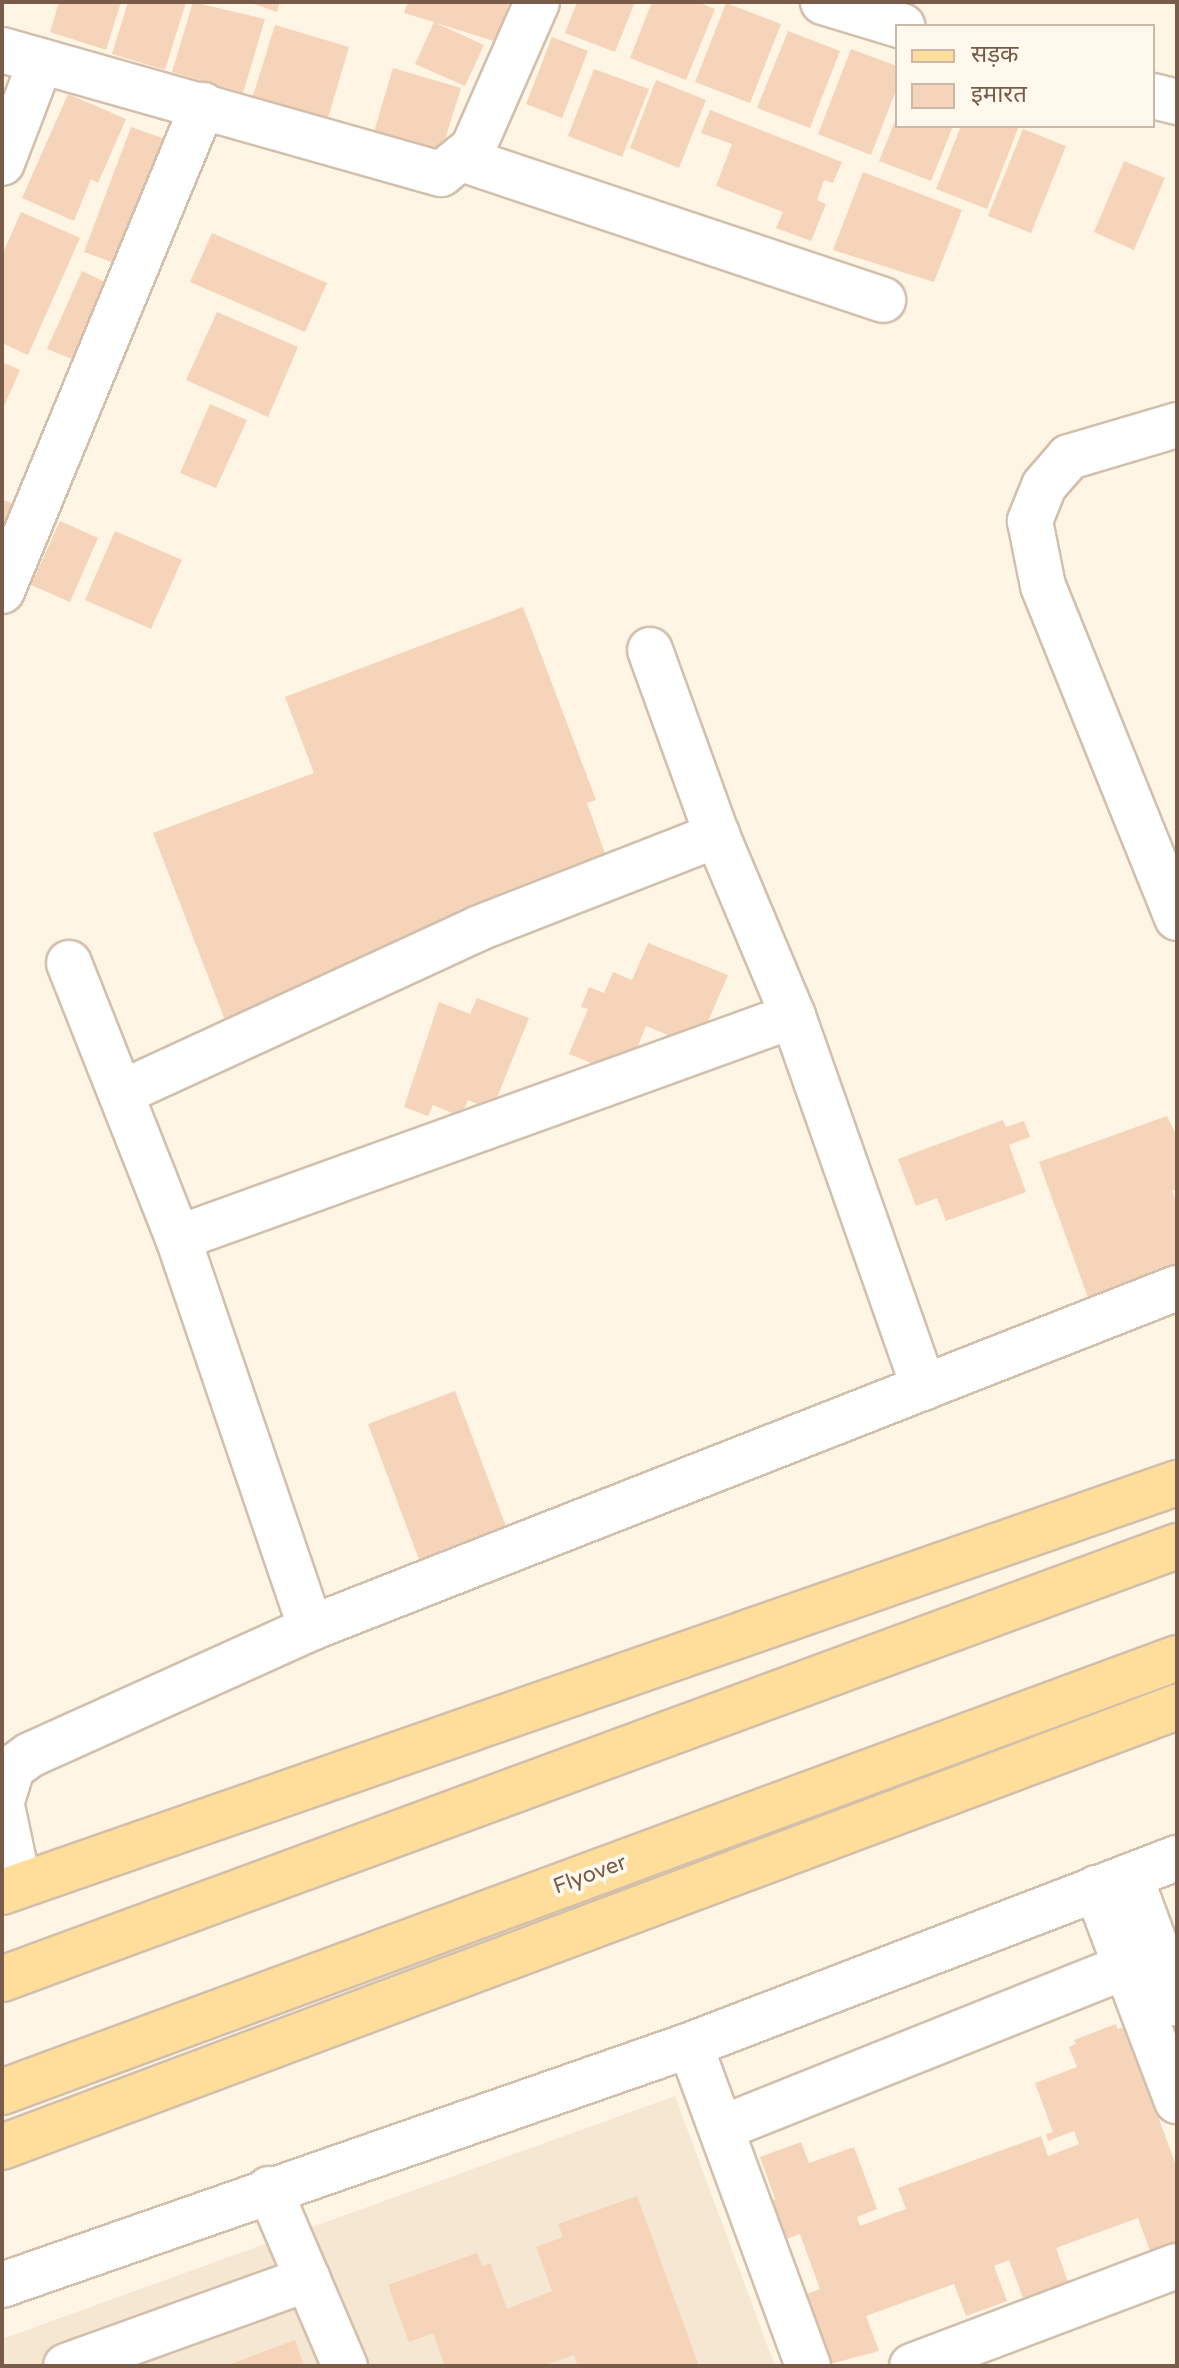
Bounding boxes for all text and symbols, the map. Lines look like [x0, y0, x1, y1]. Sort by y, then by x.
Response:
legend [895, 24, 1155, 128]
text: सड़क [971, 40, 1019, 69]
text: इमारत [971, 80, 1027, 109]
street label: Flyover [550, 1850, 630, 1900]

